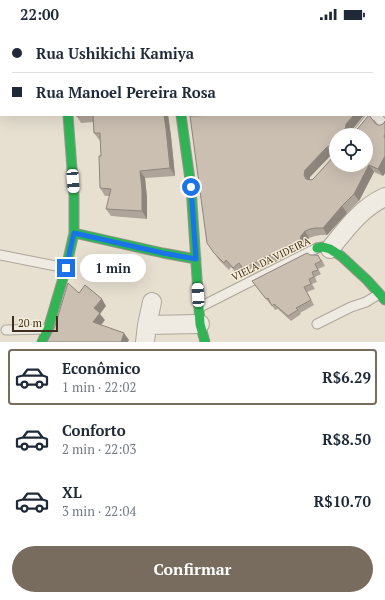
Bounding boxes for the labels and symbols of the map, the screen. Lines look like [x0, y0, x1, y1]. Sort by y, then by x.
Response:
car [66, 169, 80, 193]
route start [182, 178, 200, 196]
street label: VIELA DA VIDEIRA [229, 234, 313, 284]
callout: 1 min [80, 254, 146, 282]
route end [57, 259, 75, 277]
car [191, 283, 205, 307]
scale bar [12, 314, 58, 333]

